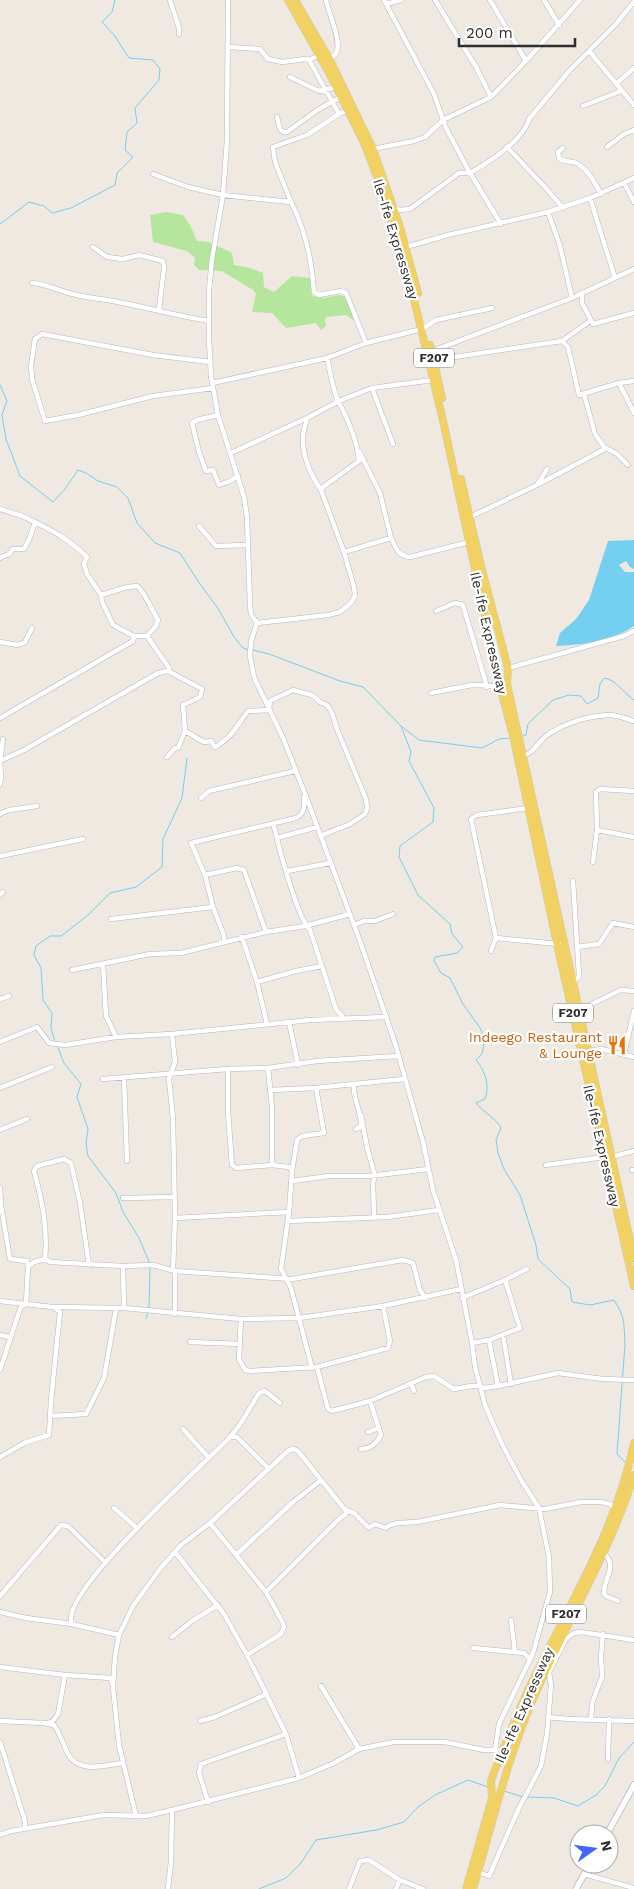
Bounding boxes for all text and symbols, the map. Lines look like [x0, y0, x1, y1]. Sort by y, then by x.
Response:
scale bar [459, 15, 575, 47]
text: 200 m [466, 24, 513, 42]
street label: Ile-Ife Expressway [370, 177, 422, 302]
road number: F207 [414, 348, 454, 368]
street label: Ile-Ife Expressway [467, 570, 511, 697]
road number: F207 [553, 1004, 593, 1022]
place label: Indeego Restaurant & Lounge [469, 1029, 602, 1061]
restaurant icon: Indeego Restaurant & Lounge [606, 1034, 628, 1056]
street label: Ile-Ife Expressway [580, 1083, 624, 1210]
road number: F207 [546, 1605, 586, 1624]
street label: Ile-Ife Expressway [491, 1644, 557, 1765]
north arrow [569, 1824, 619, 1874]
text: N [598, 1839, 616, 1853]

